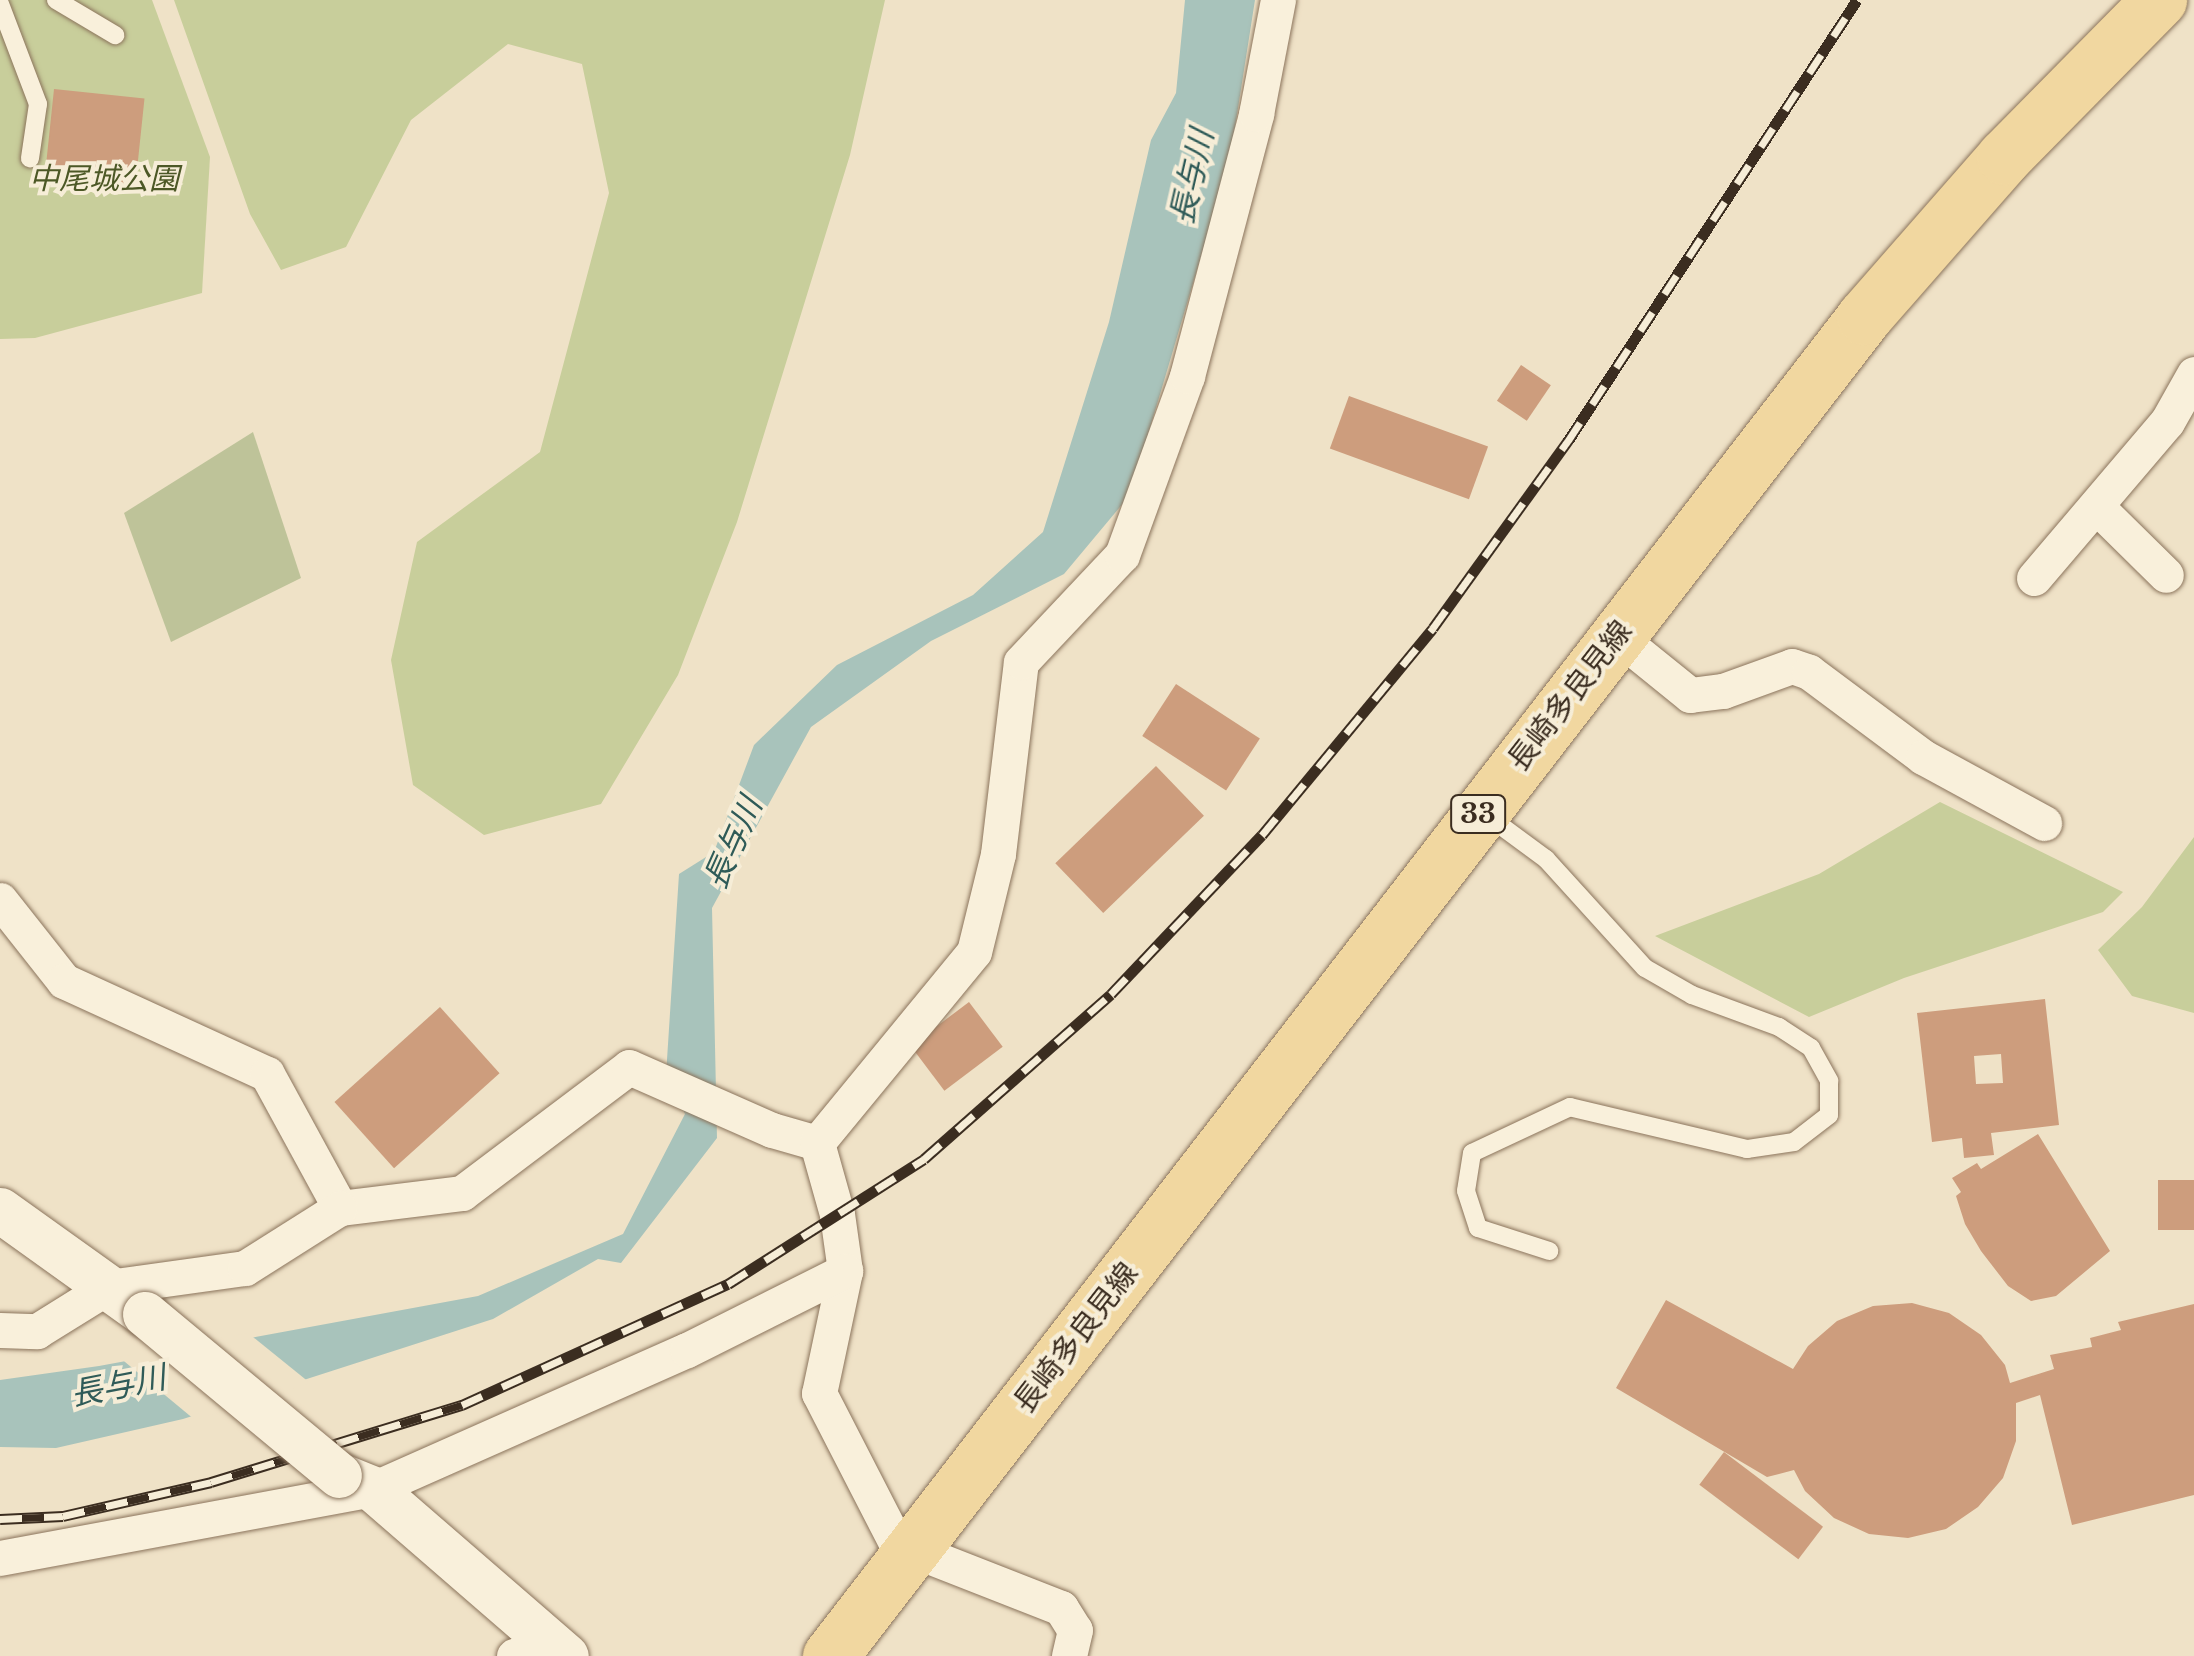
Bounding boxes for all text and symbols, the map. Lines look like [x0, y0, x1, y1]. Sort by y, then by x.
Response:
water label: 長与川 [1162, 126, 1222, 228]
park label: 中尾城公園 [29, 161, 179, 197]
street label: 長崎多良見線 [1500, 614, 1640, 778]
water label: 長与川 [696, 791, 770, 895]
road number: 33 [1448, 791, 1508, 837]
street label: 長崎多良見線 [1006, 1256, 1146, 1420]
water label: 長与川 [67, 1358, 169, 1414]

